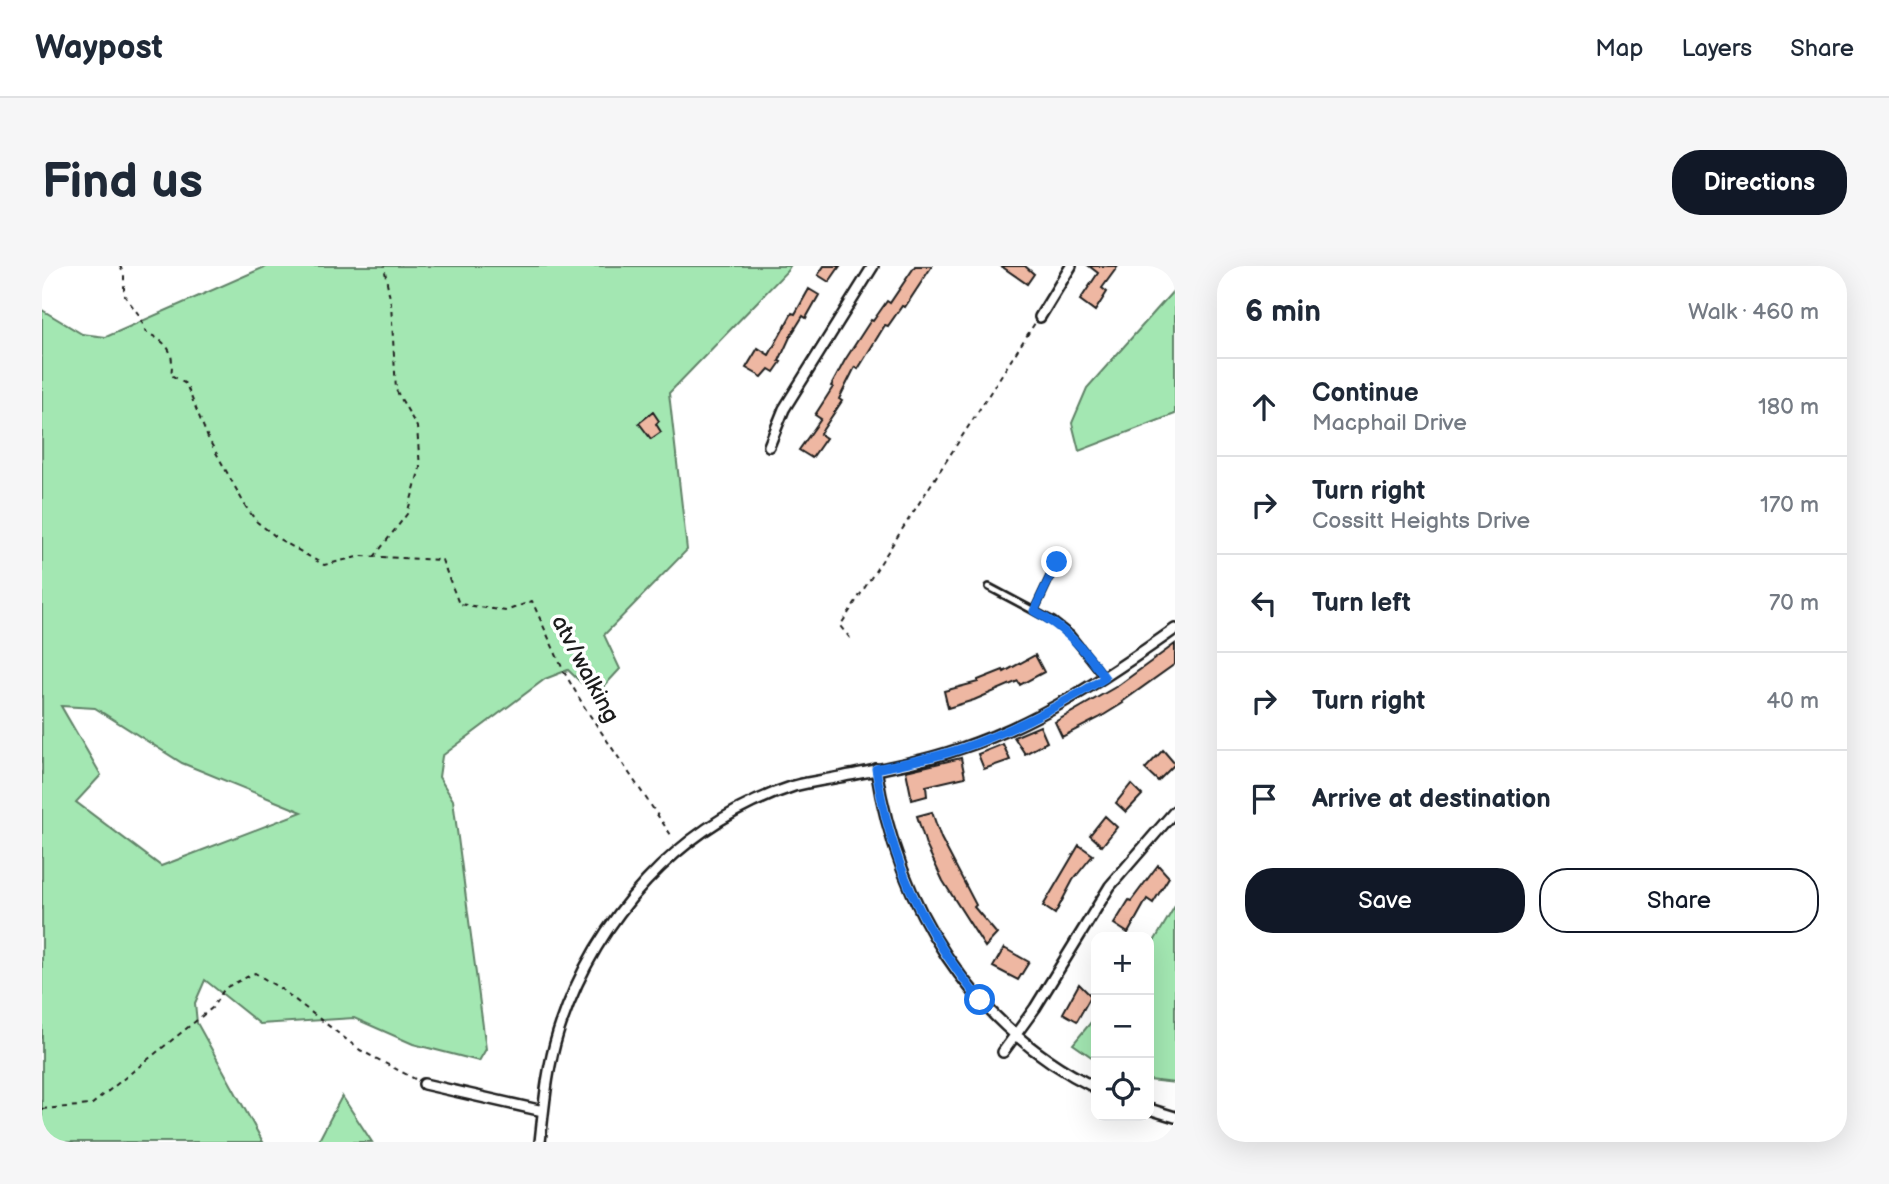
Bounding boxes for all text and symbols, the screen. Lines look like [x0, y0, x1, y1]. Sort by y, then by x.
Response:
text: Waypost [35, 28, 163, 68]
text: Map [1595, 34, 1643, 63]
text: Layers [1681, 34, 1752, 63]
text: Share [1790, 34, 1854, 63]
button: Directions [1672, 150, 1847, 215]
text: Find us [42, 153, 203, 212]
text: 6 min [1245, 294, 1321, 330]
text: Walk · 460 m [1688, 298, 1819, 326]
text: Continue [1312, 378, 1419, 409]
icon: ahead [1245, 388, 1283, 426]
text: 180 m [1758, 393, 1819, 421]
text: Macphail Drive [1312, 409, 1467, 437]
text: Turn right [1312, 476, 1425, 507]
icon: right [1245, 486, 1283, 524]
text: 170 m [1760, 491, 1819, 519]
text: Cossitt Heights Drive [1312, 507, 1530, 535]
route end [1041, 546, 1072, 577]
icon: left [1245, 584, 1283, 622]
text: Turn left [1312, 588, 1411, 619]
text: 70 m [1769, 589, 1819, 617]
street label: atv/walking [545, 610, 625, 728]
icon: right [1245, 682, 1283, 720]
text: Turn right [1312, 686, 1425, 717]
text: 40 m [1766, 687, 1819, 715]
icon: arrive [1245, 780, 1283, 818]
text: Arrive at destination [1312, 784, 1551, 815]
button: Save [1245, 868, 1525, 933]
button: Share [1539, 868, 1819, 933]
map controls [1091, 932, 1154, 1121]
button: + [1091, 932, 1154, 995]
route start [964, 984, 995, 1015]
button: − [1091, 995, 1154, 1058]
button: locate [1091, 1058, 1154, 1121]

